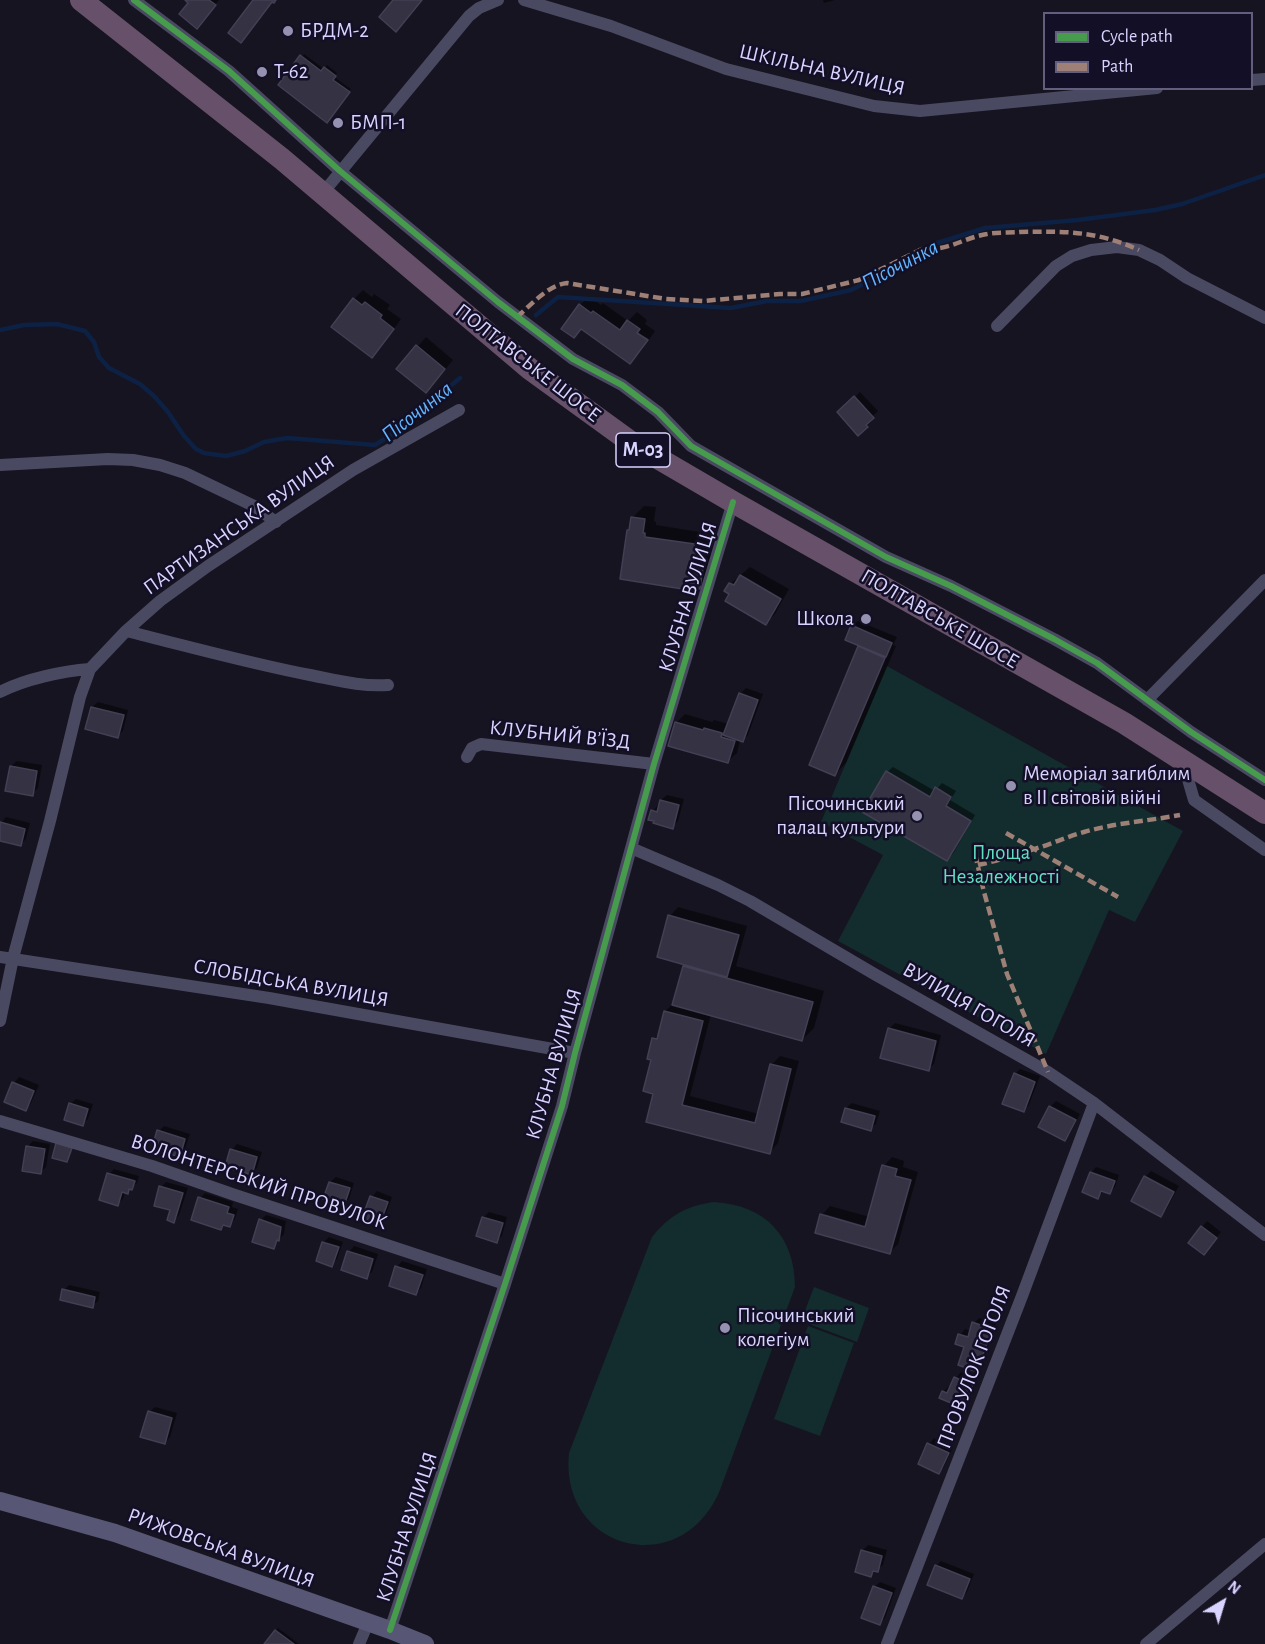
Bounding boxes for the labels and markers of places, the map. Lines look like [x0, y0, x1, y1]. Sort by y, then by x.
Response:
place label: БРДМ-2 [300, 18, 369, 44]
marker: БРДМ-2 [281, 24, 295, 38]
place label: Т-62 [274, 59, 308, 85]
marker: Т-62 [255, 65, 269, 79]
place label: БМП-1 [350, 110, 406, 136]
marker: БМП-1 [331, 116, 345, 130]
place label: Школа [796, 606, 854, 632]
marker: Школа [859, 612, 873, 626]
place label: Меморіал загиблим в II світовій війні [1023, 761, 1191, 811]
marker: Меморіал загиблим в II світовій війні [1004, 779, 1018, 793]
place label: Пісочинський палац культури [776, 791, 905, 841]
marker: Пісочинський палац культури [910, 809, 924, 823]
place label: Пісочинський колегіум [737, 1303, 855, 1353]
marker: Пісочинський колегіум [718, 1321, 732, 1335]

